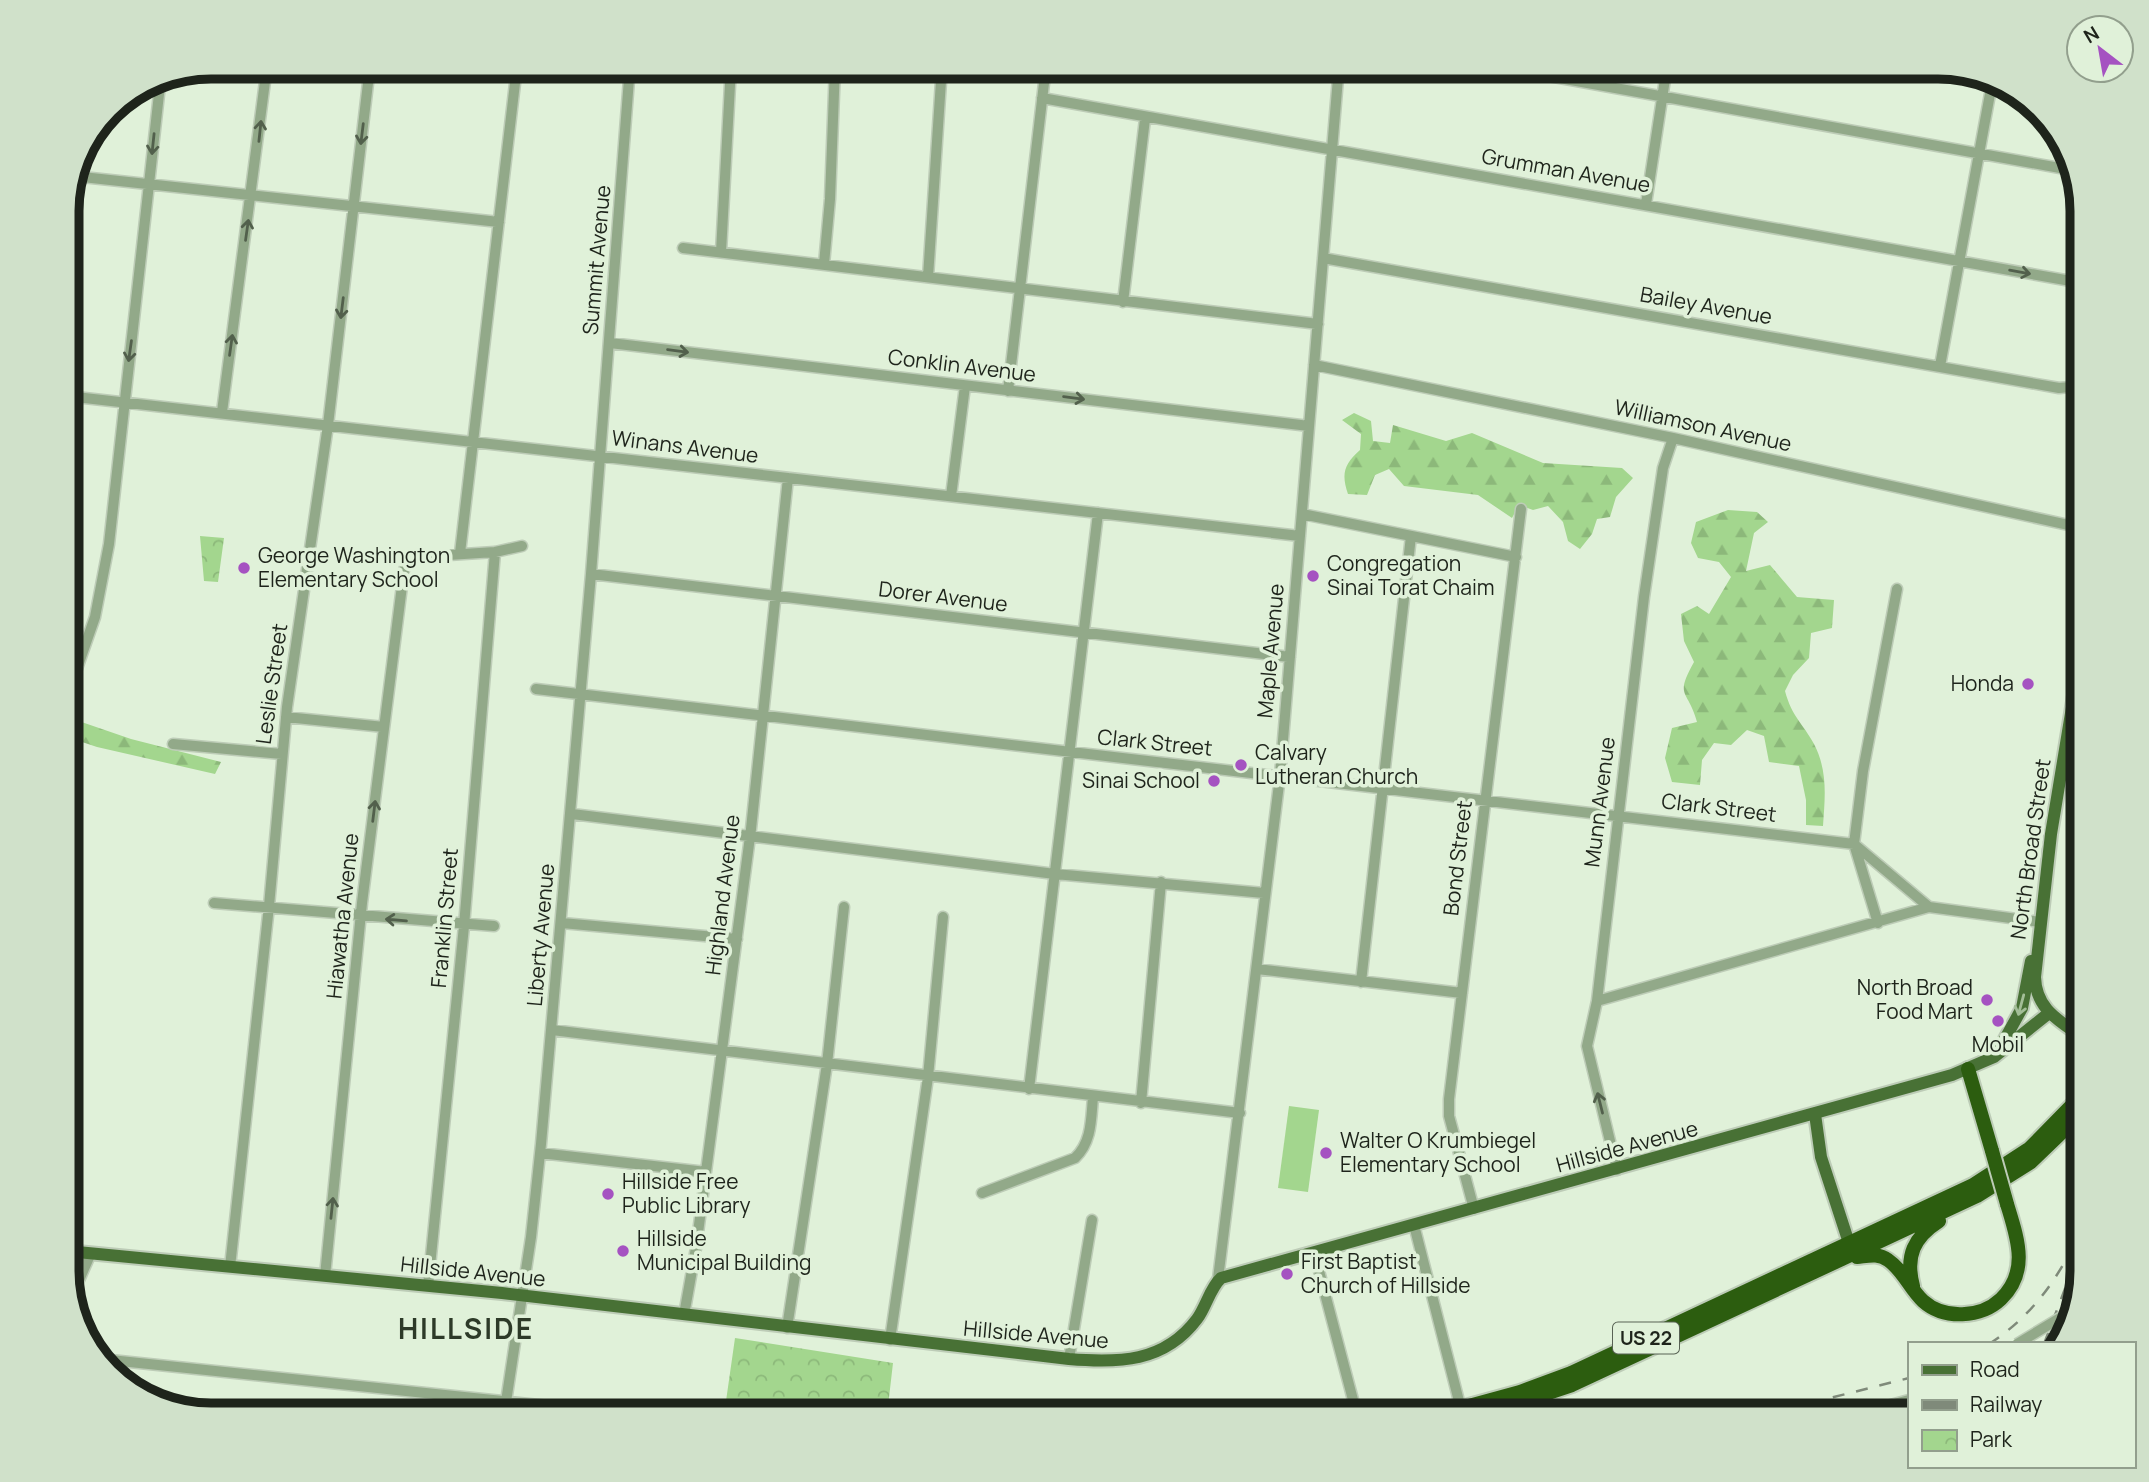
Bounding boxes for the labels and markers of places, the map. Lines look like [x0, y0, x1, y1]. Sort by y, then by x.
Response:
place label: George Washington Elementary School [258, 541, 450, 593]
place label: Congregation Sinai Torat Chaim [1327, 549, 1495, 601]
marker: George Washington Elementary School [236, 560, 252, 576]
marker: Congregation Sinai Torat Chaim [1305, 568, 1321, 584]
place label: Honda [1951, 669, 2014, 697]
marker: Honda [2020, 676, 2036, 692]
place label: Calvary Lutheran Church [1255, 738, 1418, 790]
marker: Calvary Lutheran Church [1233, 757, 1249, 773]
place label: Sinai School [1082, 766, 1200, 794]
marker: Sinai School [1206, 773, 1222, 789]
place label: North Broad Food Mart [1857, 973, 1973, 1025]
marker: North Broad Food Mart [1979, 992, 1995, 1008]
marker: Mobil [1990, 1013, 2006, 1029]
place label: Mobil [1972, 1030, 2024, 1058]
place label: Walter O Krumbiegel Elementary School [1340, 1126, 1536, 1178]
marker: Walter O Krumbiegel Elementary School [1318, 1145, 1334, 1161]
place label: Hillside Free Public Library [622, 1167, 751, 1219]
marker: Hillside Free Public Library [600, 1186, 616, 1202]
place label: Hillside Municipal Building [637, 1224, 811, 1276]
marker: Hillside Municipal Building [615, 1243, 631, 1259]
place label: First Baptist Church of Hillside [1301, 1247, 1470, 1299]
marker: First Baptist Church of Hillside [1279, 1266, 1295, 1282]

